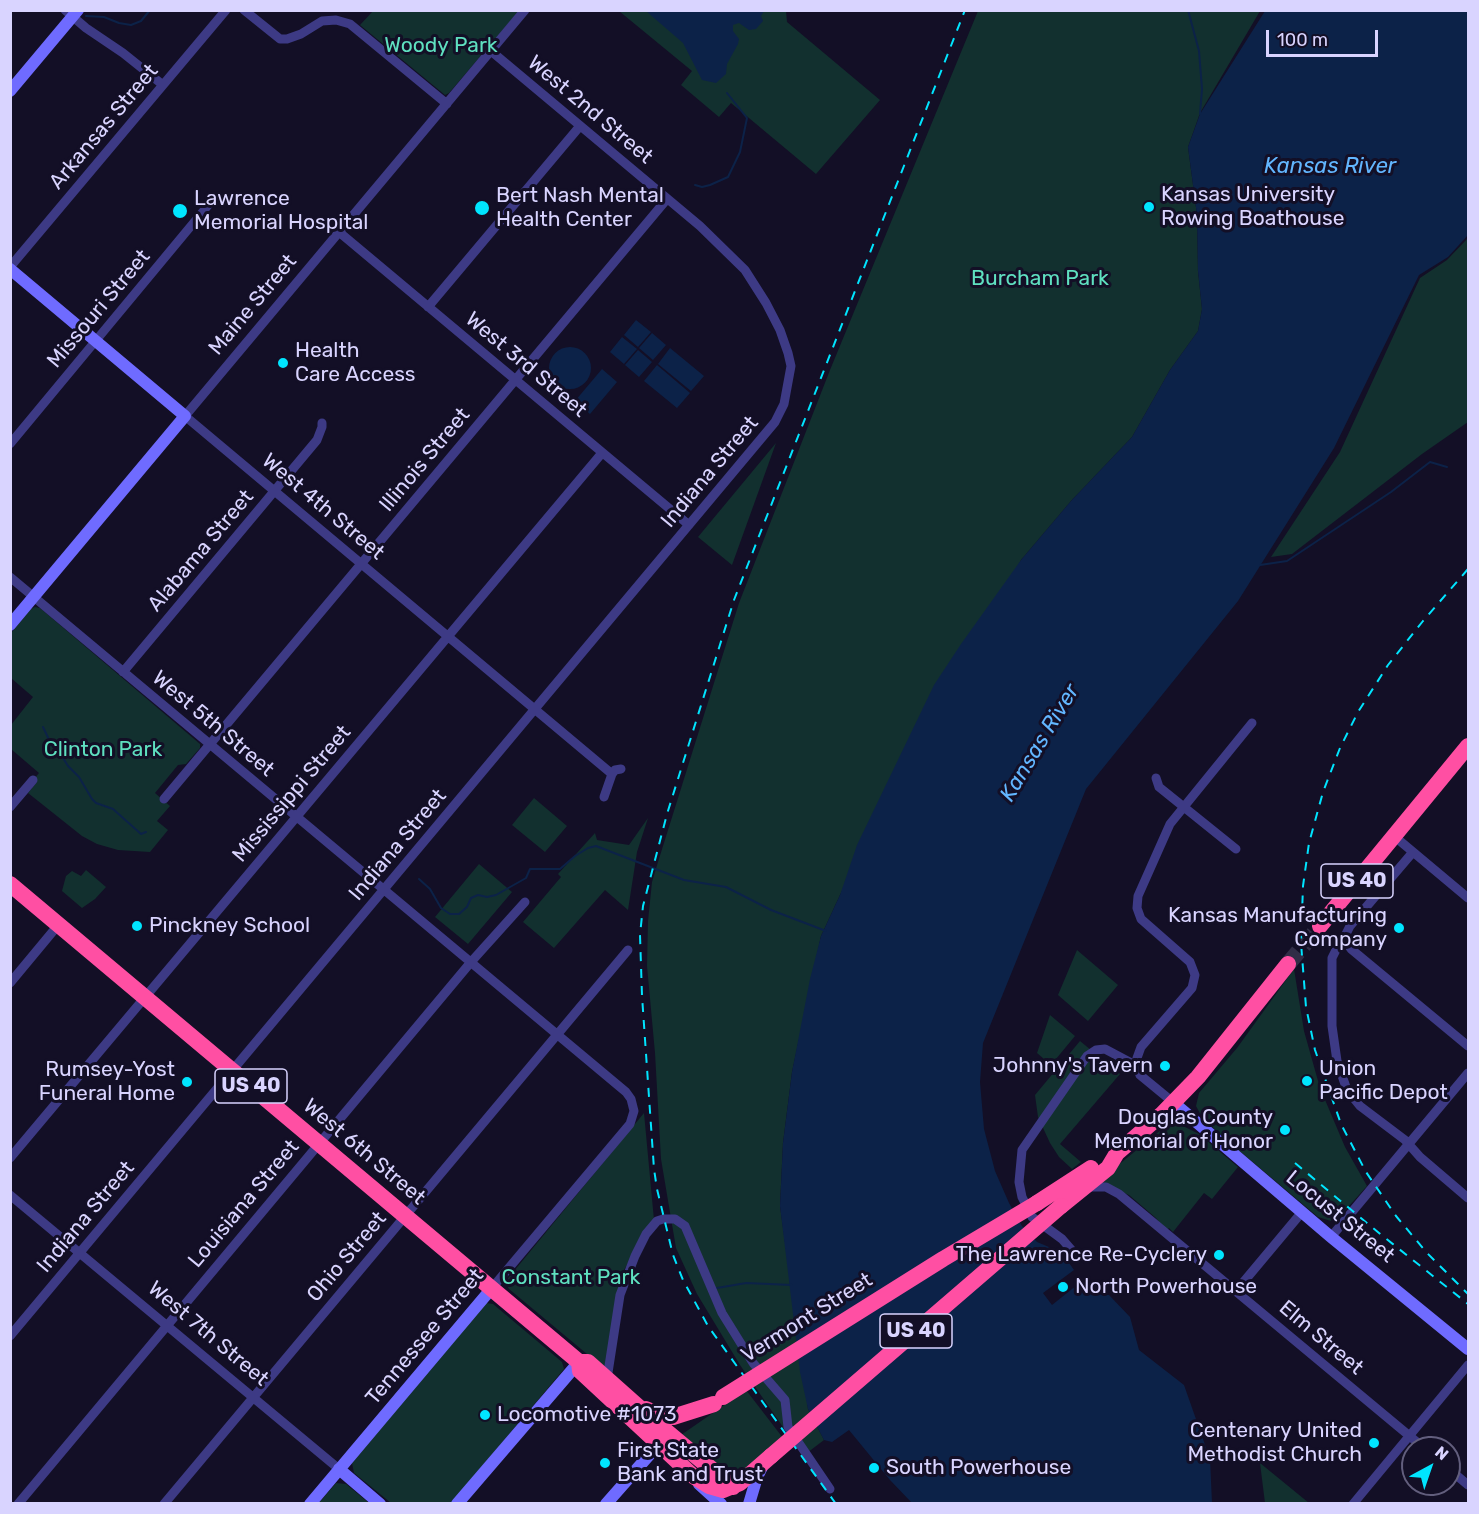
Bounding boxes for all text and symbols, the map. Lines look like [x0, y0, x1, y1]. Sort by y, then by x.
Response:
scale bar [1269, 18, 1382, 56]
text: 100 m [1277, 29, 1328, 51]
park label: Woody Park [384, 33, 498, 59]
street label: West 2nd Street [522, 50, 658, 170]
street label: Arkansas Street [44, 59, 164, 195]
water label: Kansas River [1264, 154, 1396, 180]
place label: Kansas University Rowing Boathouse [1161, 182, 1344, 232]
place label: Bert Nash Mental Health Center [496, 183, 664, 233]
place label: Lawrence Memorial Hospital [194, 186, 368, 236]
marker: Bert Nash Mental Health Center [473, 199, 491, 217]
marker: Kansas University Rowing Boathouse [1142, 200, 1156, 214]
marker: Lawrence Memorial Hospital [171, 202, 189, 220]
street label: Missouri Street [42, 245, 156, 373]
street label: Maine Street [204, 250, 302, 360]
park label: Burcham Park [971, 266, 1109, 292]
street label: West 3rd Street [460, 307, 592, 423]
place label: Health Care Access [295, 338, 416, 388]
marker: Health Care Access [276, 356, 290, 370]
street label: Illinois Street [374, 403, 476, 517]
street label: Indiana Street [656, 411, 764, 533]
street label: West 4th Street [257, 448, 389, 566]
street label: Alabama Street [143, 485, 259, 617]
street label: West 5th Street [147, 666, 279, 782]
water label: Kansas River [995, 680, 1085, 806]
street label: Mississippi Street [227, 721, 357, 867]
park label: Clinton Park [44, 737, 162, 763]
street label: Indiana Street [344, 784, 452, 906]
road number: US 40 [1321, 864, 1393, 898]
place label: Kansas Manufacturing Company [1168, 903, 1387, 953]
place label: Pinckney School [149, 913, 310, 939]
marker: Pinckney School [130, 919, 144, 933]
marker: Kansas Manufacturing Company [1392, 921, 1406, 935]
place label: Johnny's Tavern [993, 1053, 1153, 1079]
place label: Union Pacific Depot [1319, 1056, 1448, 1106]
place label: Rumsey-Yost Funeral Home [39, 1057, 175, 1107]
marker: Johnny's Tavern [1158, 1059, 1172, 1073]
road number: US 40 [215, 1069, 287, 1103]
marker: Union Pacific Depot [1300, 1074, 1314, 1088]
marker: Rumsey-Yost Funeral Home [180, 1075, 194, 1089]
street label: West 6th Street [298, 1094, 430, 1210]
place label: Douglas County Memorial of Honor [1094, 1105, 1273, 1155]
marker: Douglas County Memorial of Honor [1278, 1123, 1292, 1137]
street label: Louisiana Street [183, 1135, 305, 1273]
street label: Indiana Street [32, 1156, 140, 1278]
street label: Locust Street [1281, 1165, 1399, 1269]
street label: Ohio Street [302, 1207, 392, 1307]
place label: The Lawrence Re-Cyclery [956, 1242, 1207, 1268]
marker: The Lawrence Re-Cyclery [1212, 1248, 1226, 1262]
street label: Tennessee Street [361, 1264, 489, 1410]
park label: Constant Park [502, 1265, 640, 1291]
street label: Vermont Street [737, 1268, 877, 1368]
place label: North Powerhouse [1075, 1274, 1257, 1300]
street label: West 7th Street [143, 1276, 273, 1392]
marker: North Powerhouse [1056, 1280, 1070, 1294]
street label: Elm Street [1274, 1295, 1368, 1381]
road number: US 40 [880, 1314, 952, 1348]
place label: Locomotive #1073 [497, 1402, 677, 1428]
marker: Locomotive #1073 [478, 1408, 492, 1422]
place label: Centenary United Methodist Church [1187, 1418, 1362, 1468]
marker: Centenary United Methodist Church [1367, 1436, 1381, 1450]
north arrow [1401, 1436, 1461, 1496]
place label: First State Bank and Trust [617, 1438, 763, 1488]
text: N [1431, 1442, 1452, 1464]
place label: South Powerhouse [886, 1455, 1071, 1481]
marker: First State Bank and Trust [598, 1456, 612, 1470]
marker: South Powerhouse [867, 1461, 881, 1475]

